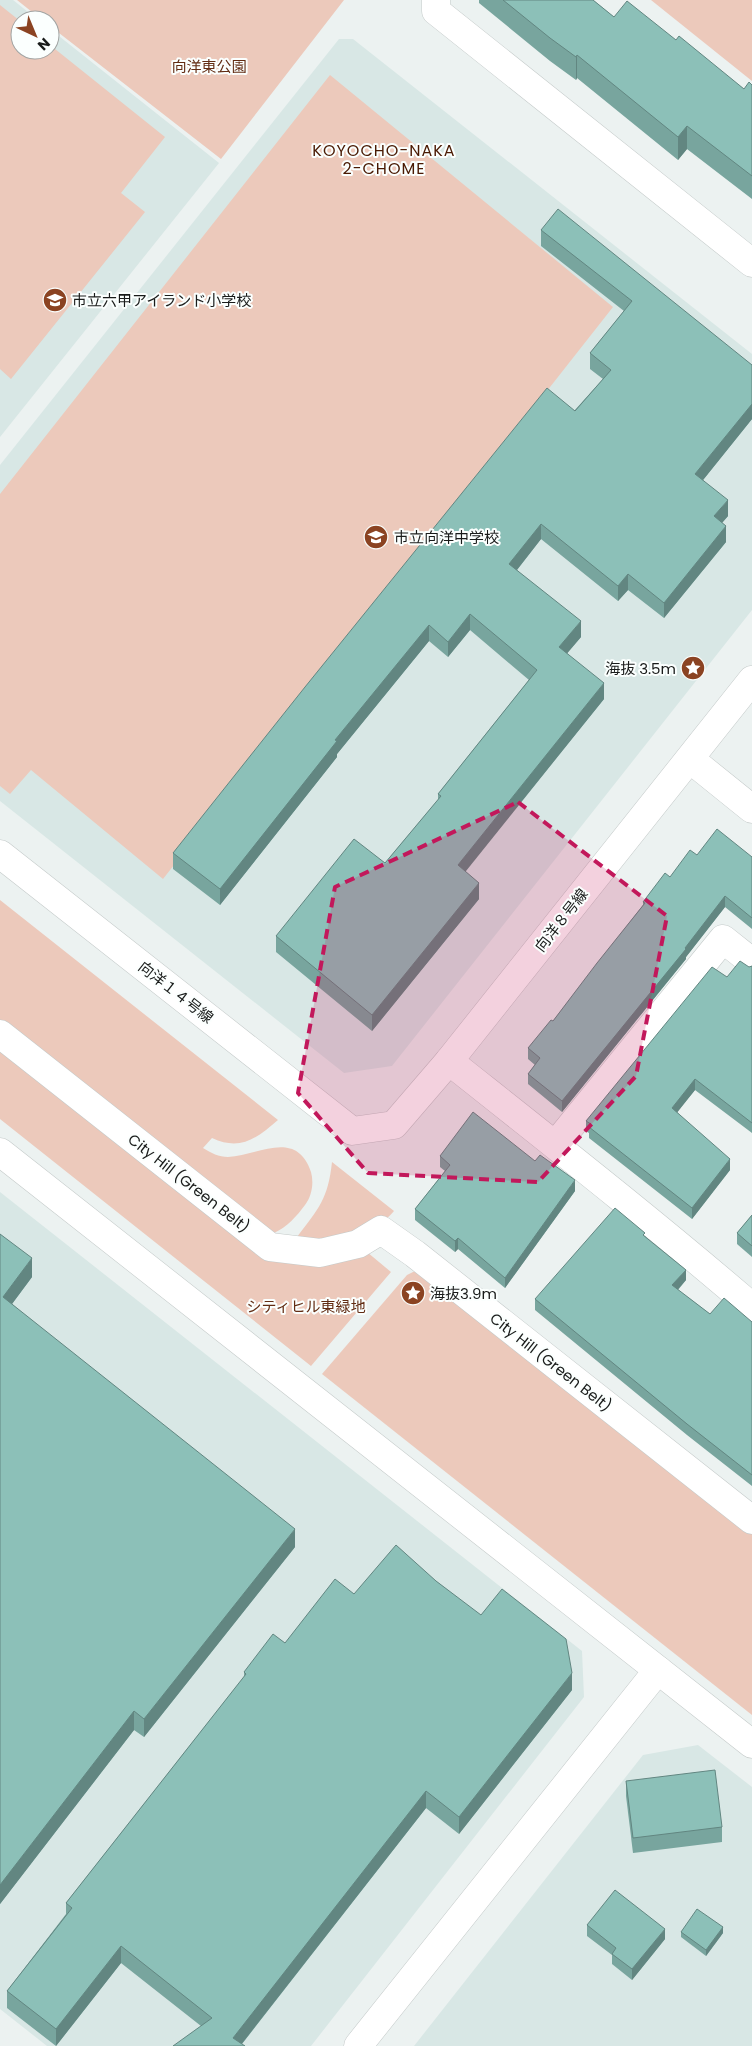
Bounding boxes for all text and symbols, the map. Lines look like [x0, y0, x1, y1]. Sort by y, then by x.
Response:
north arrow [10, 10, 60, 60]
text: N [33, 34, 55, 55]
park label: 向洋東公園 [171, 56, 247, 77]
district label: KOYOCHO-NAKA 2-CHOME [312, 139, 456, 180]
school or university icon: 市立六甲アイランド小学校 [42, 287, 68, 313]
place label: 市立六甲アイランド小学校 [72, 290, 251, 311]
school or university icon: 市立向洋中学校 [363, 524, 389, 550]
place label: 市立向洋中学校 [394, 527, 499, 548]
place icon: 海抜 3.5m [680, 655, 706, 681]
place label: 海抜 3.5m [605, 658, 676, 679]
street label: 向洋８号線 [530, 884, 592, 956]
street label: 向洋１４号線 [134, 956, 218, 1028]
street label: City Hill (Green Belt) [124, 1129, 254, 1237]
place icon: 海抜3.9m [400, 1280, 426, 1306]
place label: 海抜3.9m [430, 1283, 497, 1304]
park label: シティヒル東緑地 [246, 1296, 366, 1317]
street label: City Hill (Green Belt) [486, 1308, 616, 1416]

